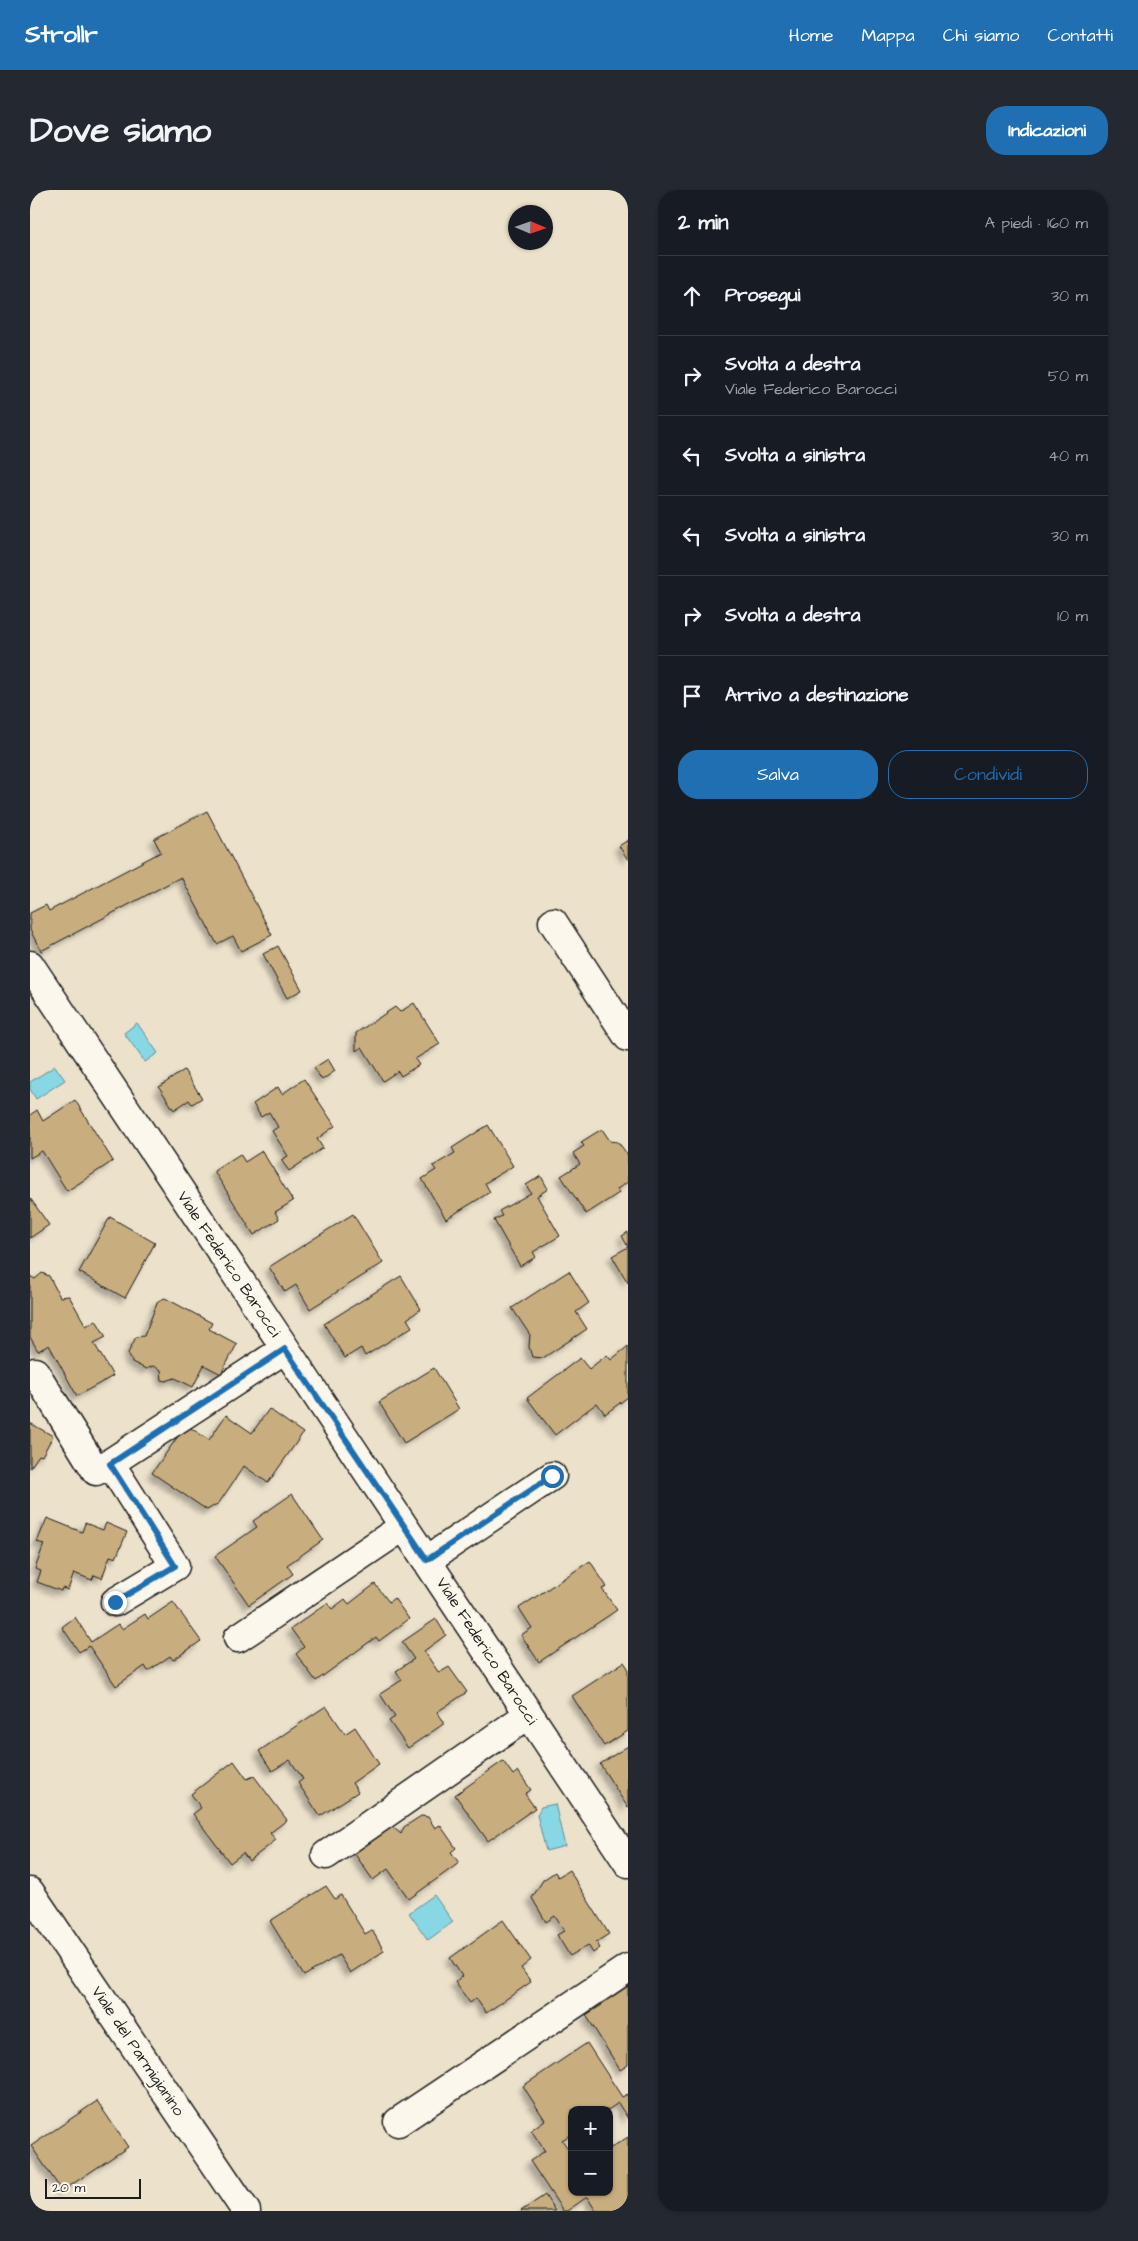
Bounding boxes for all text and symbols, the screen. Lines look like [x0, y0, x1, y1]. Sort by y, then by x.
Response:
text: Strollr [25, 18, 98, 52]
text: Home [789, 23, 834, 48]
text: Mappa [862, 23, 915, 48]
text: Chi siamo [943, 23, 1019, 48]
text: Contatti [1047, 23, 1113, 48]
text: Dove siamo [30, 106, 211, 155]
button: Indicazioni [986, 106, 1108, 155]
north arrow [508, 205, 553, 250]
text: 2 min [678, 208, 728, 237]
text: A piedi · 160 m [985, 212, 1088, 234]
icon: ahead [678, 282, 706, 310]
text: Prosegui [725, 282, 800, 309]
text: 30 m [1051, 285, 1088, 307]
text: Svolta a destra [725, 351, 860, 378]
icon: right [678, 362, 706, 390]
text: 50 m [1048, 365, 1088, 387]
text: Viale Federico Barocci [725, 378, 897, 400]
icon: left [678, 442, 706, 470]
text: Svolta a sinistra [725, 442, 865, 469]
text: 40 m [1048, 445, 1088, 467]
icon: left [678, 522, 706, 550]
text: Svolta a sinistra [725, 522, 865, 549]
text: 30 m [1051, 525, 1088, 547]
icon: right [678, 602, 706, 630]
text: Svolta a destra [725, 602, 860, 629]
text: 10 m [1057, 605, 1088, 627]
icon: arrive [678, 682, 706, 710]
text: Arrivo a destinazione [725, 682, 908, 709]
button: Salva [678, 750, 878, 799]
button: Condividi [888, 750, 1088, 799]
street label: Viale Federico Barocci [172, 1187, 286, 1342]
route start [541, 1465, 564, 1488]
street label: Viale Federico Barocci [431, 1573, 543, 1729]
route end [104, 1591, 127, 1614]
street label: Viale del Parmigianino [85, 1982, 190, 2121]
map controls [568, 2106, 613, 2196]
button: + [568, 2106, 613, 2151]
button: − [568, 2151, 613, 2196]
scale bar [45, 2176, 141, 2199]
text: 20 m [52, 2178, 85, 2198]

